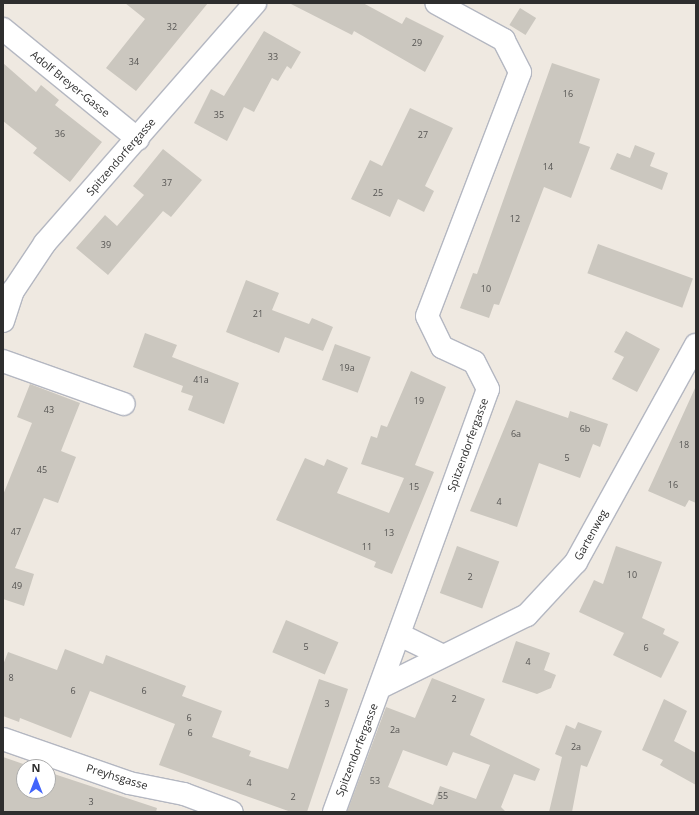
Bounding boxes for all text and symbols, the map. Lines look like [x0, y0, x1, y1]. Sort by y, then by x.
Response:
house number: 32 [167, 22, 177, 32]
house number: 29 [412, 38, 422, 48]
street label: Adolf Breyer-Gasse [28, 48, 112, 120]
house number: 33 [268, 52, 278, 62]
house number: 34 [129, 57, 139, 67]
house number: 16 [563, 89, 573, 99]
house number: 35 [214, 110, 224, 120]
street label: Spitzendorfergasse [84, 116, 158, 198]
house number: 36 [55, 129, 65, 139]
house number: 27 [418, 130, 428, 140]
house number: 14 [543, 162, 553, 172]
house number: 37 [162, 178, 172, 188]
house number: 25 [373, 188, 383, 198]
house number: 12 [510, 214, 520, 224]
house number: 39 [101, 240, 111, 250]
house number: 10 [481, 284, 491, 294]
house number: 21 [253, 309, 263, 319]
house number: 19a [339, 363, 355, 373]
house number: 41a [193, 375, 209, 385]
house number: 19 [414, 396, 424, 406]
street label: Spitzendorfergasse [445, 396, 491, 494]
house number: 43 [44, 405, 54, 415]
house number: 6b [580, 424, 590, 434]
house number: 6a [511, 429, 521, 439]
house number: 18 [679, 440, 689, 450]
house number: 5 [564, 453, 570, 463]
house number: 45 [37, 465, 47, 475]
house number: 16 [668, 480, 678, 490]
house number: 15 [409, 482, 419, 492]
house number: 4 [496, 497, 502, 507]
street label: Gartenweg [572, 507, 610, 563]
house number: 47 [11, 527, 21, 537]
house number: 13 [384, 528, 394, 538]
house number: 11 [362, 542, 372, 552]
house number: 10 [627, 570, 637, 580]
house number: 2 [467, 572, 473, 582]
house number: 49 [12, 581, 22, 591]
house number: 5 [303, 642, 309, 652]
house number: 6 [643, 643, 649, 653]
house number: 4 [525, 657, 531, 667]
house number: 8 [8, 673, 14, 683]
house number: 6 [70, 686, 76, 696]
house number: 6 [141, 686, 147, 696]
house number: 2 [451, 694, 457, 704]
house number: 3 [324, 699, 330, 709]
street label: Spitzendorfergasse [333, 702, 381, 798]
house number: 6 [186, 713, 192, 723]
house number: 2a [390, 725, 400, 735]
house number: 6 [187, 728, 193, 738]
house number: 2a [571, 742, 581, 752]
north arrow [16, 759, 56, 799]
text: N [32, 760, 40, 775]
street label: Preyhsgasse [85, 761, 149, 793]
house number: 53 [370, 776, 380, 786]
house number: 4 [246, 778, 252, 788]
house number: 55 [438, 791, 448, 801]
house number: 2 [290, 792, 296, 802]
house number: 3 [88, 797, 94, 807]

